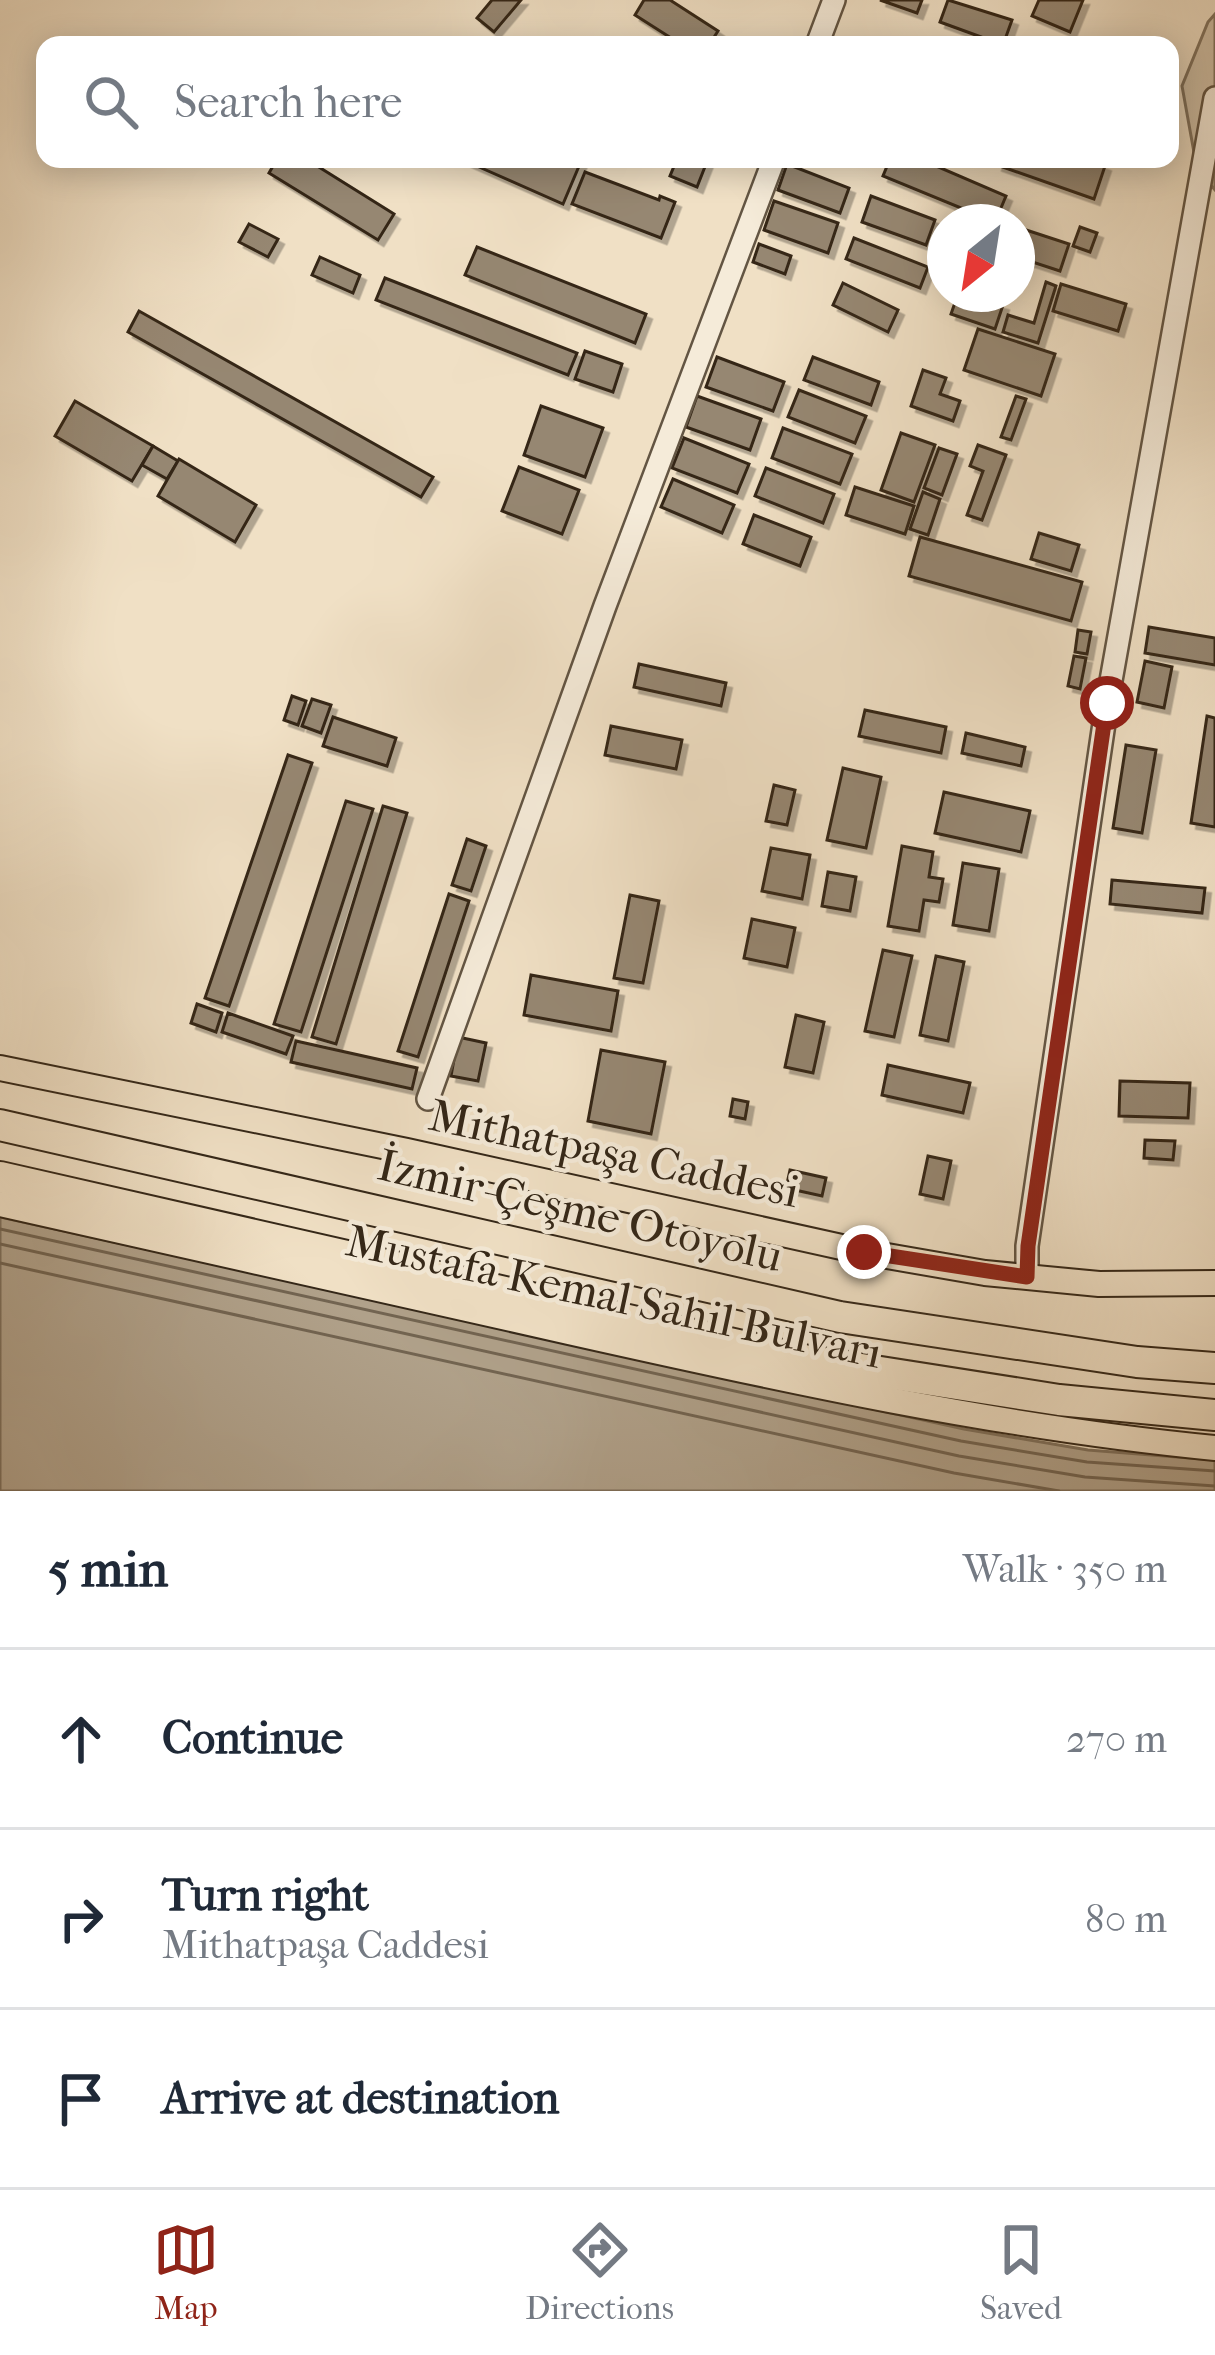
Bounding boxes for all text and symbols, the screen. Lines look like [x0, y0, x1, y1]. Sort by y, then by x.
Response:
search box [36, 36, 1179, 168]
icon: search [78, 69, 144, 135]
text: Search here [174, 76, 402, 129]
north arrow [927, 204, 1035, 312]
route start [1080, 676, 1134, 730]
street label: Mithatpaşa Caddesi [424, 1089, 804, 1219]
street label: İzmir-Çeşme Otoyolu [373, 1138, 788, 1283]
street label: Mustafa Kemal Sahil Bulvarı [341, 1214, 887, 1380]
route end [837, 1225, 891, 1279]
text: 5 min [48, 1539, 168, 1599]
text: Walk · 350 m [963, 1546, 1167, 1592]
icon: ahead [48, 1706, 114, 1772]
text: Continue [162, 1712, 343, 1765]
text: 270 m [1066, 1716, 1167, 1762]
text: Turn right [162, 1869, 369, 1922]
icon: right [48, 1886, 114, 1952]
text: 80 m [1085, 1896, 1167, 1942]
text: Mithatpaşa Caddesi [162, 1922, 489, 1968]
icon: arrive [48, 2066, 114, 2132]
text: Arrive at destination [162, 2072, 559, 2125]
tab: Map [153, 2217, 219, 2328]
tab: Directions [525, 2217, 674, 2328]
tab: Saved [980, 2217, 1062, 2328]

